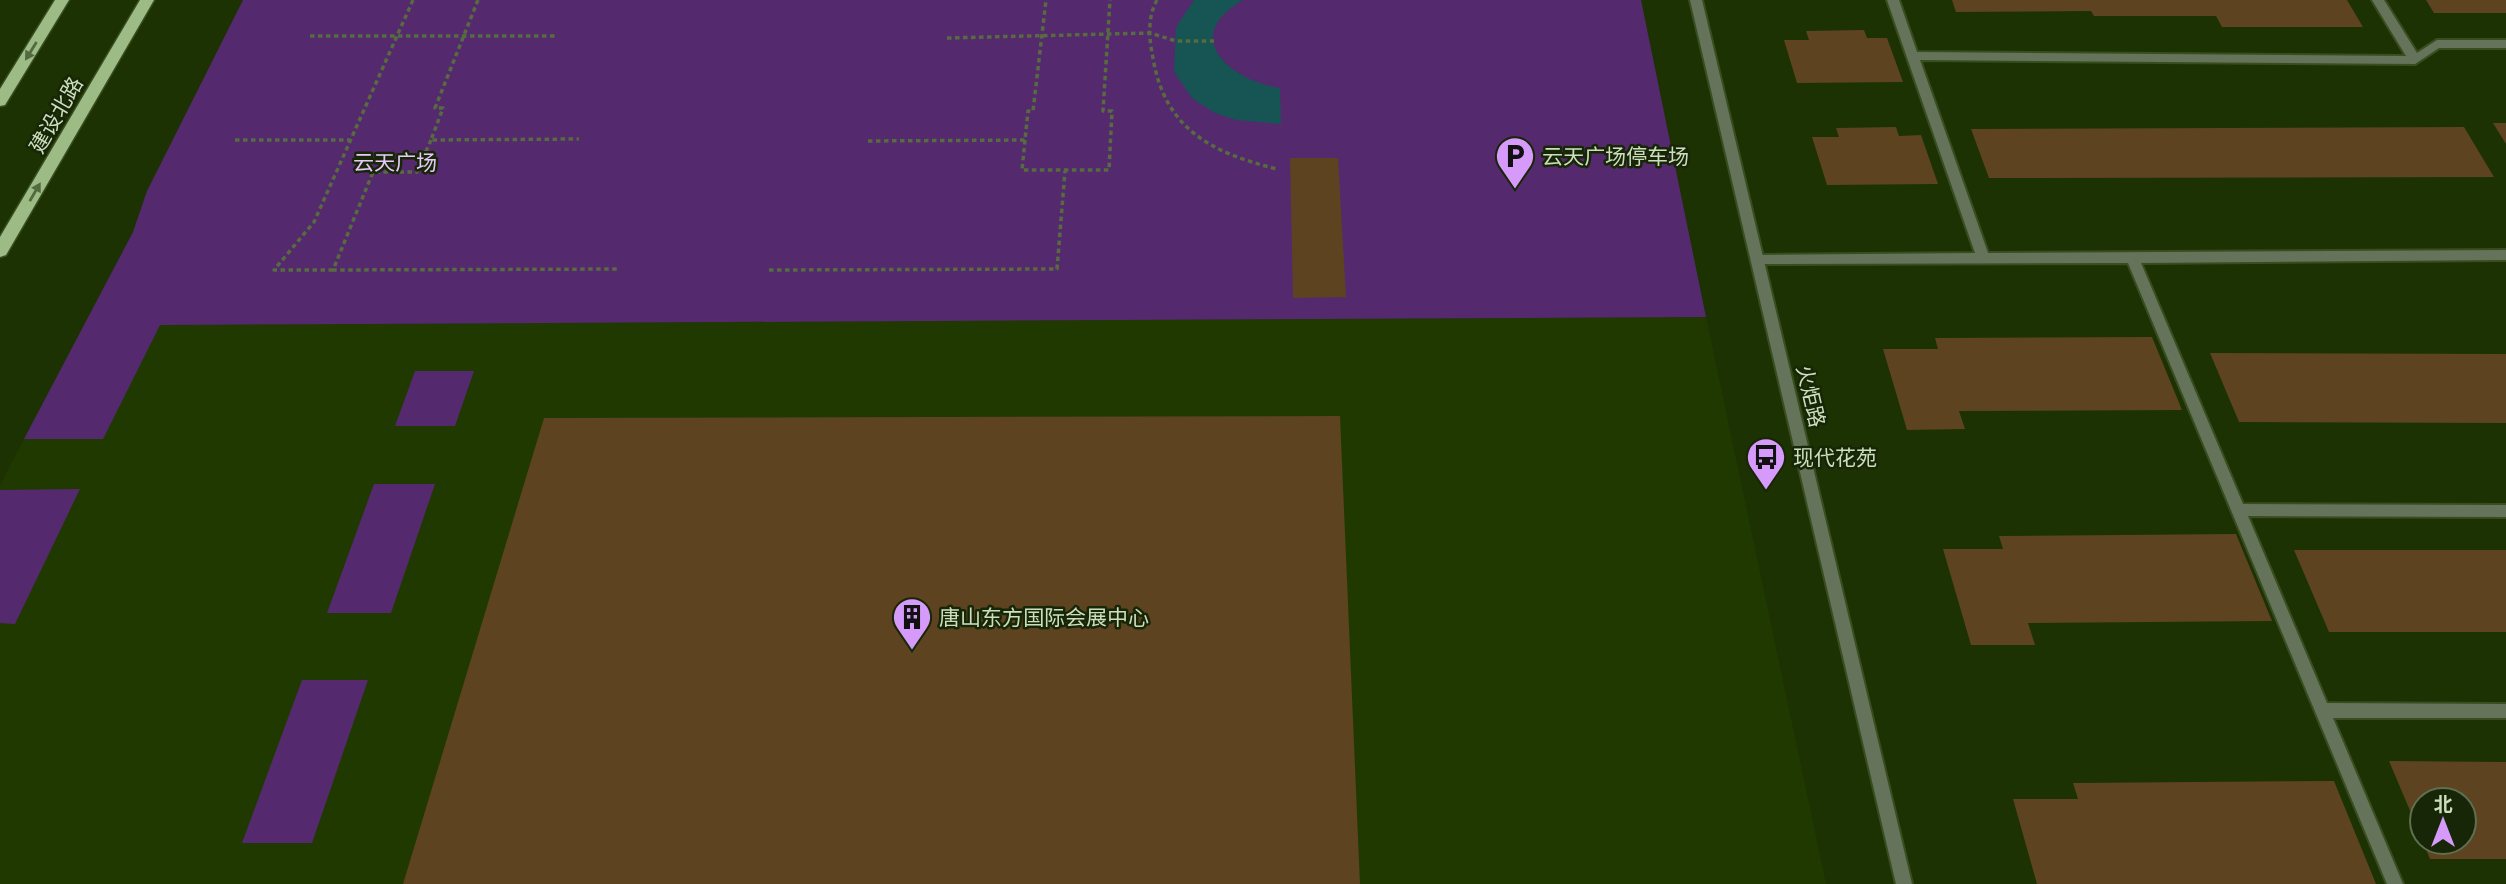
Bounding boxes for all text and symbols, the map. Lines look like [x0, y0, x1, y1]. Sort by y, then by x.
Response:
one-way arrow [25, 41, 38, 60]
street label: 建设北路 [23, 72, 89, 158]
parking icon: 云天广场停车场 [1494, 135, 1536, 190]
place label: 云天广场停车场 [1542, 143, 1689, 170]
park label: 云天广场 [353, 149, 437, 176]
one-way arrow [28, 182, 41, 201]
street label: 火炬路 [1791, 362, 1831, 430]
bus stop icon: 现代花苑 [1745, 436, 1787, 491]
place label: 现代花苑 [1793, 444, 1877, 471]
building icon: 唐山东方国际会展中心 [891, 596, 933, 651]
place label: 唐山东方国际会展中心 [939, 604, 1149, 631]
north arrow [2408, 786, 2478, 856]
text: 北 [2433, 792, 2453, 816]

